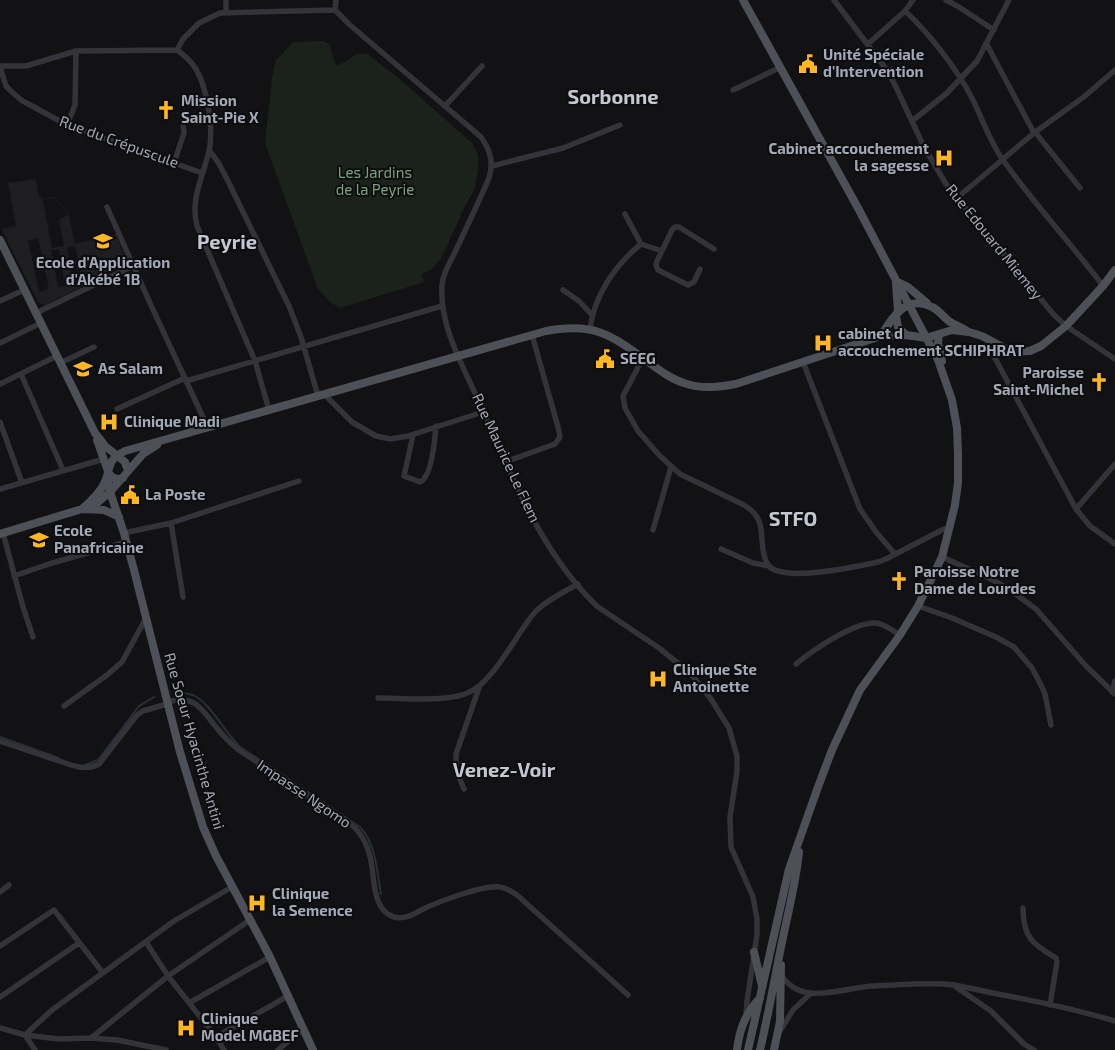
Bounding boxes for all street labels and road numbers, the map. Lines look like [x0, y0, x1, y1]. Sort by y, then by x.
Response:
street label: Rue du Crépuscule [57, 111, 181, 171]
street label: Rue Edouard Miemey [943, 180, 1047, 303]
street label: Rue Maurice Le Flem [469, 390, 545, 525]
street label: Rue Soeur Hyacinthe Antini [161, 650, 229, 831]
street label: Impasse Ngomo [254, 755, 355, 831]

